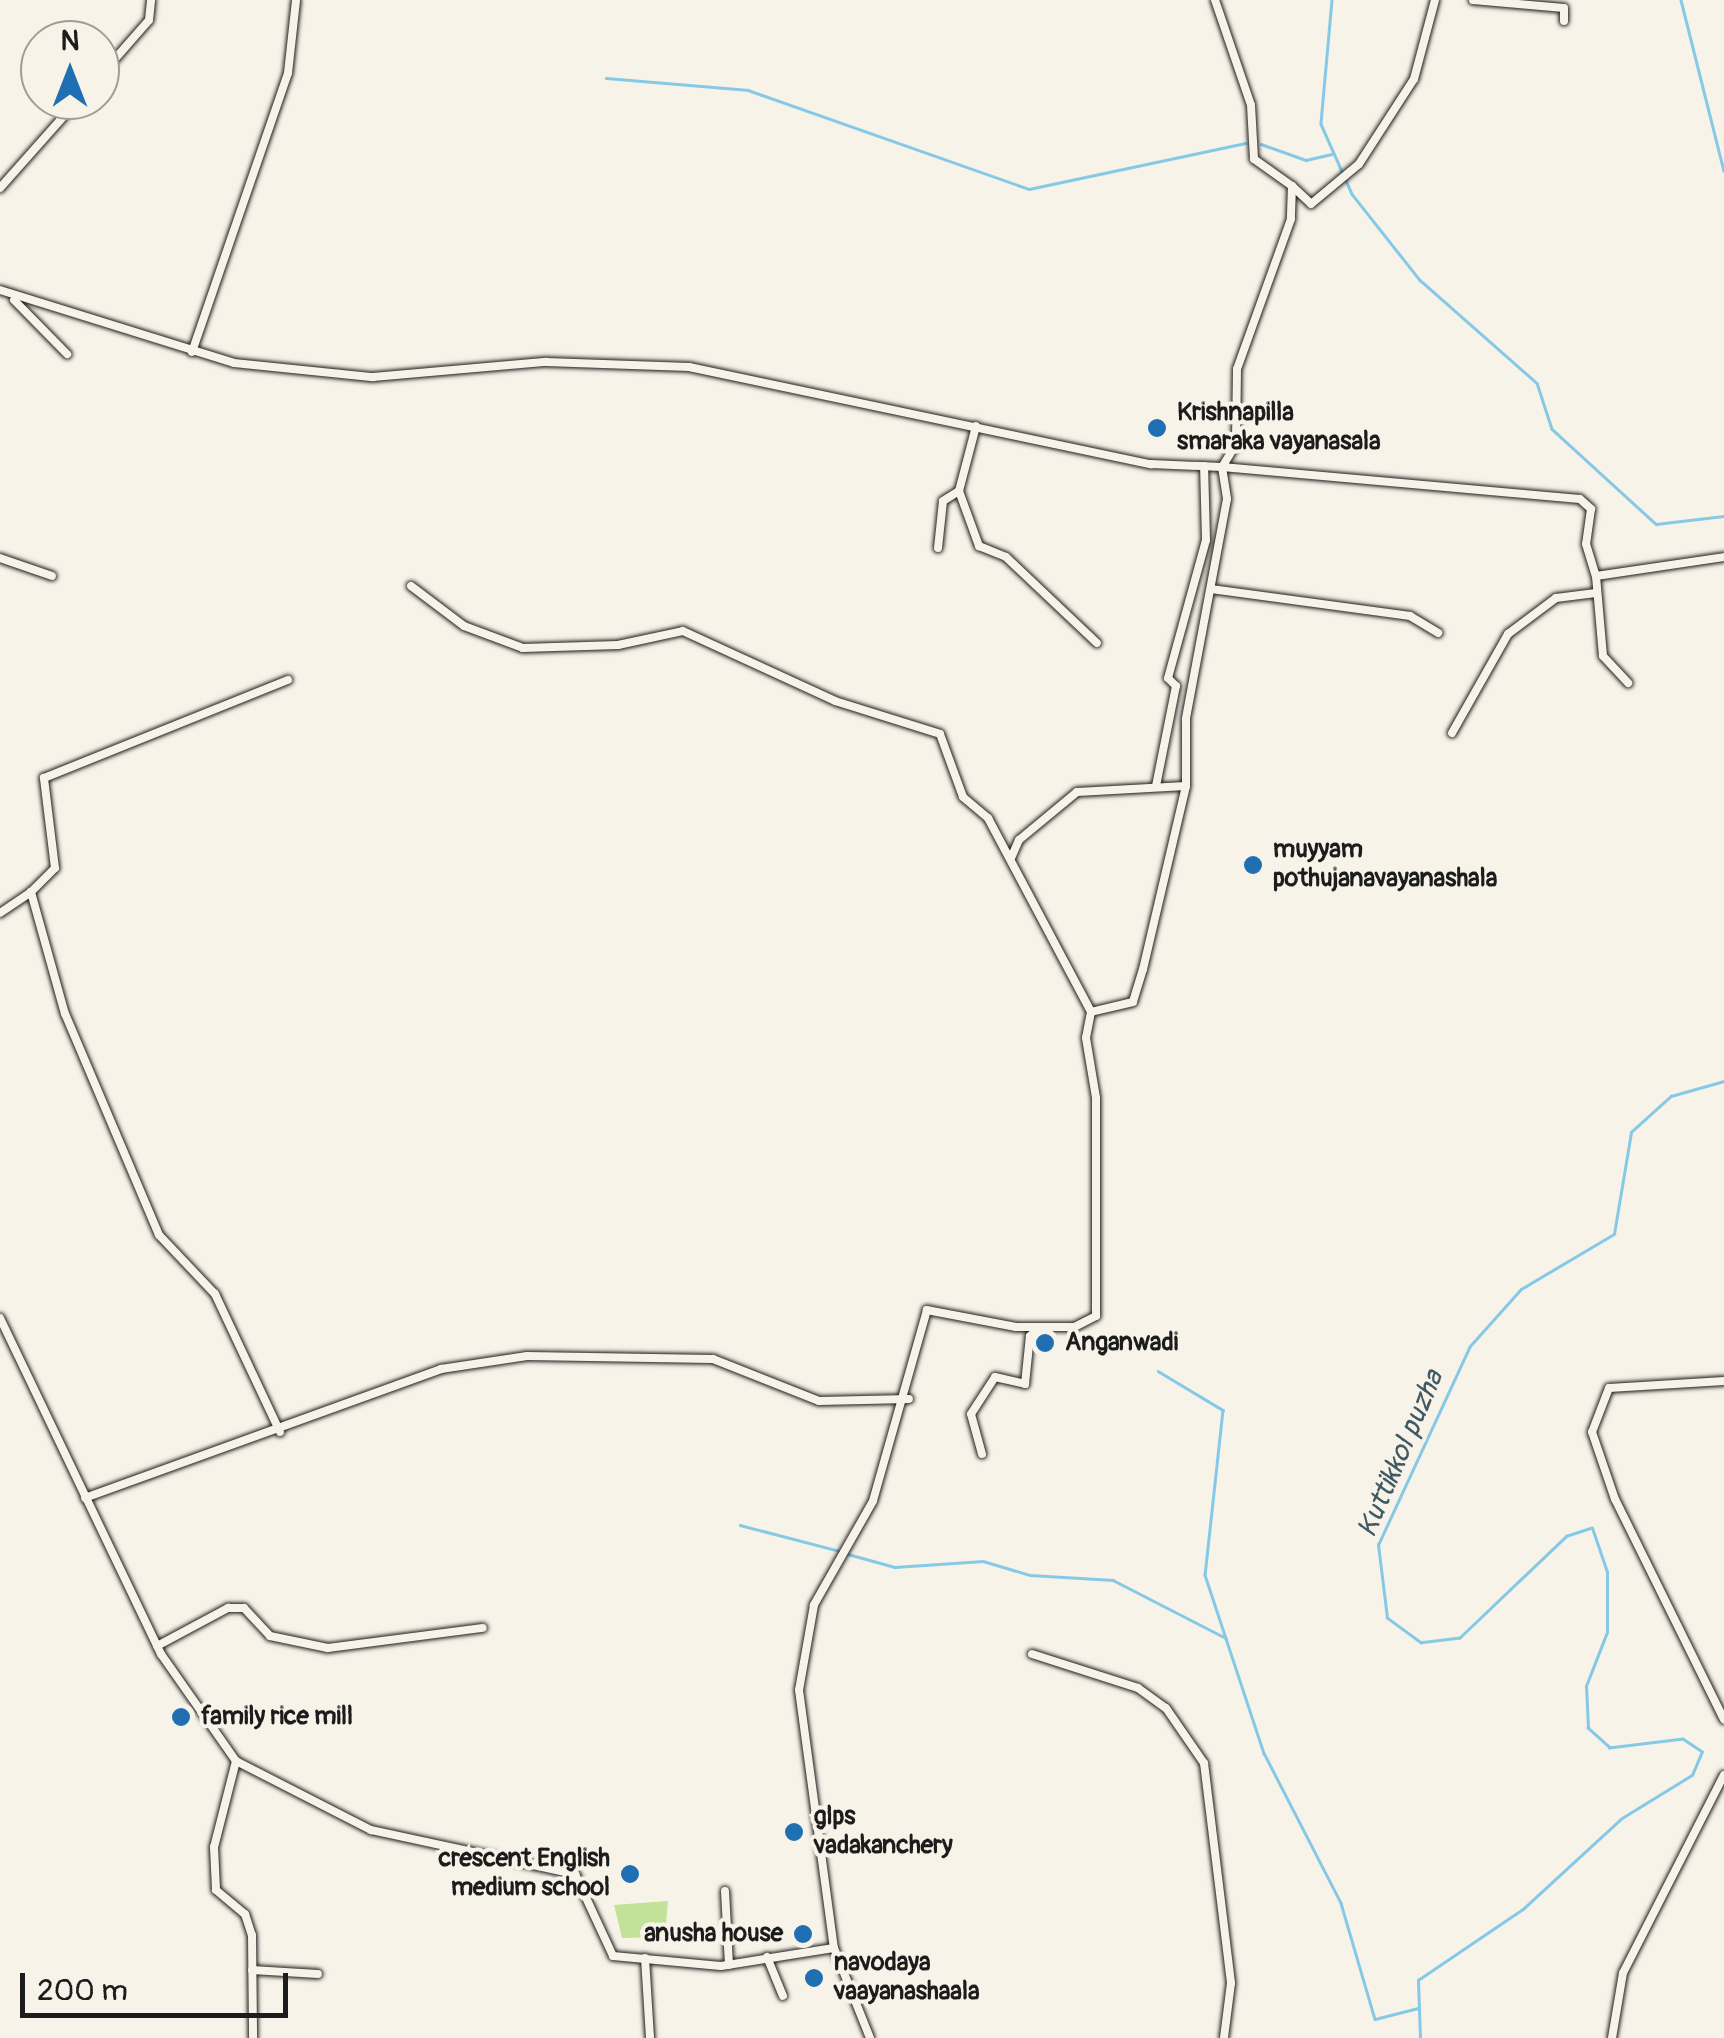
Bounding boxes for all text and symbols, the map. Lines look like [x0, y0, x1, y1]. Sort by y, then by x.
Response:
north arrow [20, 20, 120, 120]
text: N [61, 24, 79, 59]
place label: Krishnapilla smaraka vayanasala [1177, 399, 1381, 458]
marker: Krishnapilla smaraka vayanasala [1146, 417, 1168, 439]
place label: muyyam pothujanavayanashala [1273, 836, 1497, 895]
marker: muyyam pothujanavayanashala [1242, 854, 1264, 876]
place label: Anganwadi [1065, 1328, 1178, 1358]
marker: Anganwadi [1034, 1332, 1056, 1354]
water label: Kuttikkol puzha [1351, 1366, 1451, 1542]
place label: family rice mill [201, 1702, 353, 1732]
marker: family rice mill [170, 1706, 192, 1728]
place label: glps vadakanchery [814, 1803, 953, 1862]
marker: glps vadakanchery [783, 1821, 805, 1843]
place label: crescent English medium school [438, 1845, 610, 1904]
marker: crescent English medium school [619, 1863, 641, 1885]
place label: anusha house [644, 1919, 783, 1949]
marker: anusha house [792, 1923, 814, 1945]
place label: navodaya vaayanashaala [834, 1949, 980, 2008]
scale bar [25, 1953, 292, 2015]
marker: navodaya vaayanashaala [803, 1967, 825, 1989]
text: 200 m [37, 1972, 128, 2009]

